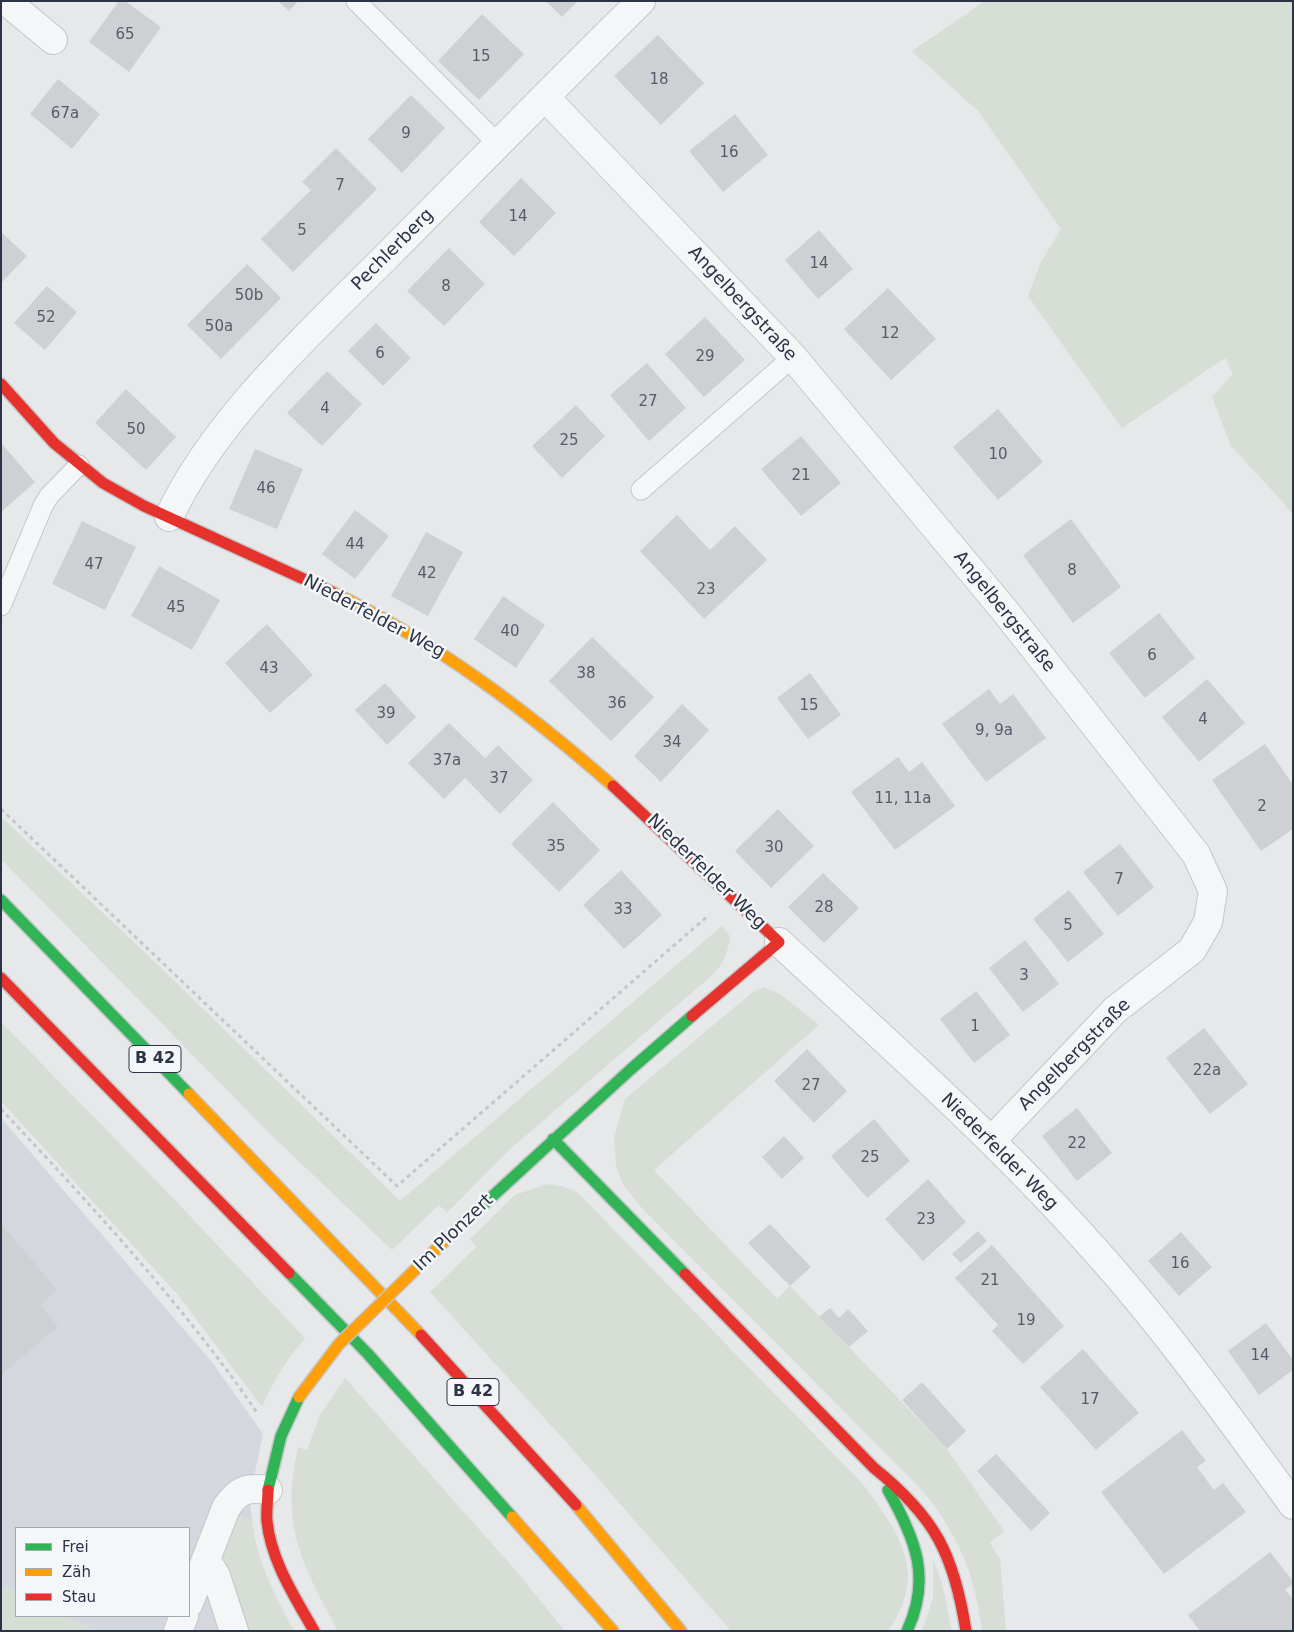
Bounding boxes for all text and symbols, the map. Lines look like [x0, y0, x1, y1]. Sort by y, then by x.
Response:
house number: 65 [115, 26, 135, 44]
house number: 15 [471, 48, 491, 66]
house number: 18 [649, 71, 669, 89]
house number: 67a [51, 105, 79, 123]
house number: 9 [401, 125, 411, 143]
house number: 16 [719, 144, 739, 162]
house number: 7 [335, 177, 345, 195]
street label: Pechlerberg [348, 205, 438, 295]
house number: 14 [508, 208, 528, 226]
house number: 5 [297, 222, 307, 240]
street label: Angelbergstraße [683, 242, 801, 366]
house number: 14 [809, 255, 829, 273]
house number: 8 [441, 278, 451, 296]
house number: 50b [235, 287, 263, 305]
house number: 52 [36, 309, 56, 327]
house number: 50a [205, 318, 233, 336]
house number: 12 [880, 325, 900, 343]
house number: 6 [375, 345, 385, 363]
house number: 29 [695, 348, 715, 366]
house number: 27 [638, 393, 658, 411]
house number: 4 [320, 400, 330, 418]
house number: 50 [126, 421, 146, 439]
house number: 25 [559, 432, 579, 450]
house number: 10 [988, 446, 1008, 464]
house number: 21 [791, 467, 811, 485]
house number: 46 [256, 480, 276, 498]
house number: 44 [345, 536, 365, 554]
street label: Angelbergstraße [949, 547, 1059, 677]
house number: 47 [84, 556, 104, 574]
house number: 8 [1067, 562, 1077, 580]
house number: 42 [417, 565, 437, 583]
street label: Niederfelder Weg [300, 571, 448, 663]
house number: 23 [696, 581, 716, 599]
house number: 45 [166, 599, 186, 617]
house number: 40 [500, 623, 520, 641]
house number: 6 [1147, 647, 1157, 665]
house number: 43 [259, 660, 279, 678]
house number: 38 [576, 665, 596, 683]
house number: 36 [607, 695, 627, 713]
house number: 15 [799, 697, 819, 715]
house number: 39 [376, 705, 396, 723]
house number: 4 [1198, 711, 1208, 729]
house number: 9, 9a [975, 722, 1013, 740]
house number: 34 [662, 734, 682, 752]
house number: 37a [433, 752, 461, 770]
house number: 37 [489, 770, 509, 788]
house number: 11, 11a [875, 790, 931, 808]
house number: 2 [1257, 798, 1267, 816]
street label: Niederfelder Weg [642, 810, 770, 934]
house number: 35 [546, 838, 566, 856]
house number: 30 [764, 839, 784, 857]
house number: 7 [1114, 871, 1124, 889]
house number: 28 [814, 899, 834, 917]
house number: 33 [613, 901, 633, 919]
house number: 5 [1063, 917, 1073, 935]
house number: 3 [1019, 967, 1029, 985]
street label: Angelbergstraße [1015, 995, 1135, 1115]
house number: 1 [970, 1018, 980, 1036]
road number: B 42 [129, 1046, 181, 1072]
house number: 22a [1193, 1062, 1221, 1080]
house number: 27 [801, 1077, 821, 1095]
street label: Niederfelder Weg [936, 1089, 1062, 1215]
house number: 22 [1067, 1135, 1087, 1153]
house number: 25 [860, 1149, 880, 1167]
street label: Im Plonzert [410, 1190, 498, 1276]
house number: 23 [916, 1211, 936, 1229]
house number: 16 [1170, 1255, 1190, 1273]
house number: 21 [980, 1272, 1000, 1290]
house number: 19 [1016, 1312, 1036, 1330]
house number: 14 [1250, 1347, 1270, 1365]
road number: B 42 [447, 1378, 499, 1405]
house number: 17 [1080, 1391, 1100, 1409]
legend [15, 1527, 190, 1617]
text: Frei [62, 1538, 89, 1556]
text: Zäh [62, 1563, 91, 1581]
text: Stau [62, 1588, 96, 1606]

